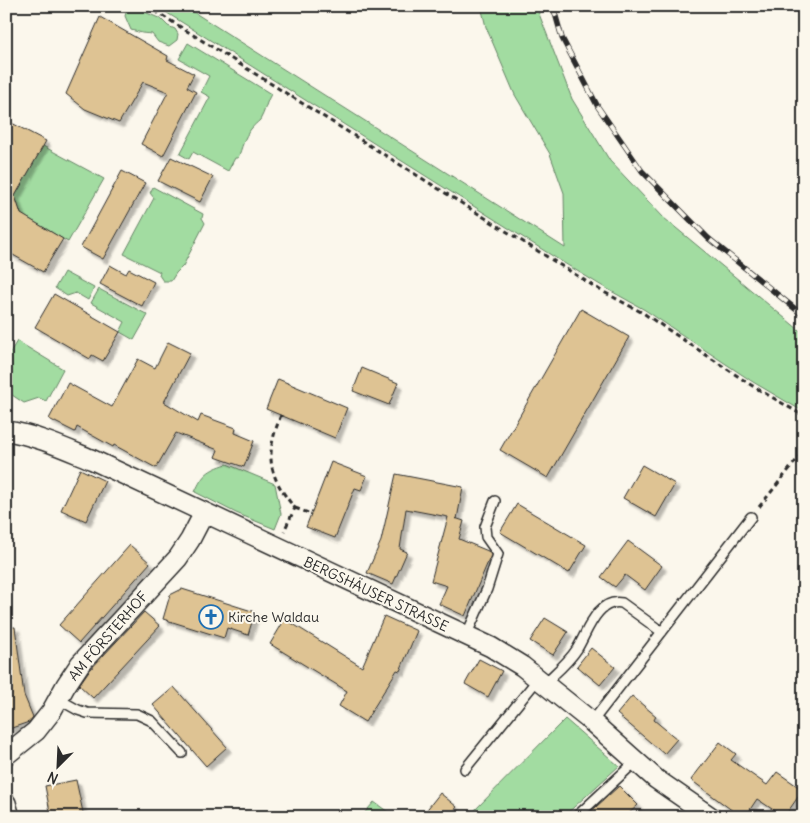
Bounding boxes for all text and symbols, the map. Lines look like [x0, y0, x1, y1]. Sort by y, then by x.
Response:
street label: BERGSHÄUSER STRASSE [301, 553, 451, 635]
street label: AM FÖRSTERHOF [64, 588, 152, 684]
church icon: Kirche Waldau [198, 604, 224, 630]
place label: Kirche Waldau [228, 608, 319, 626]
north arrow [32, 740, 82, 790]
text: N [45, 768, 61, 788]

